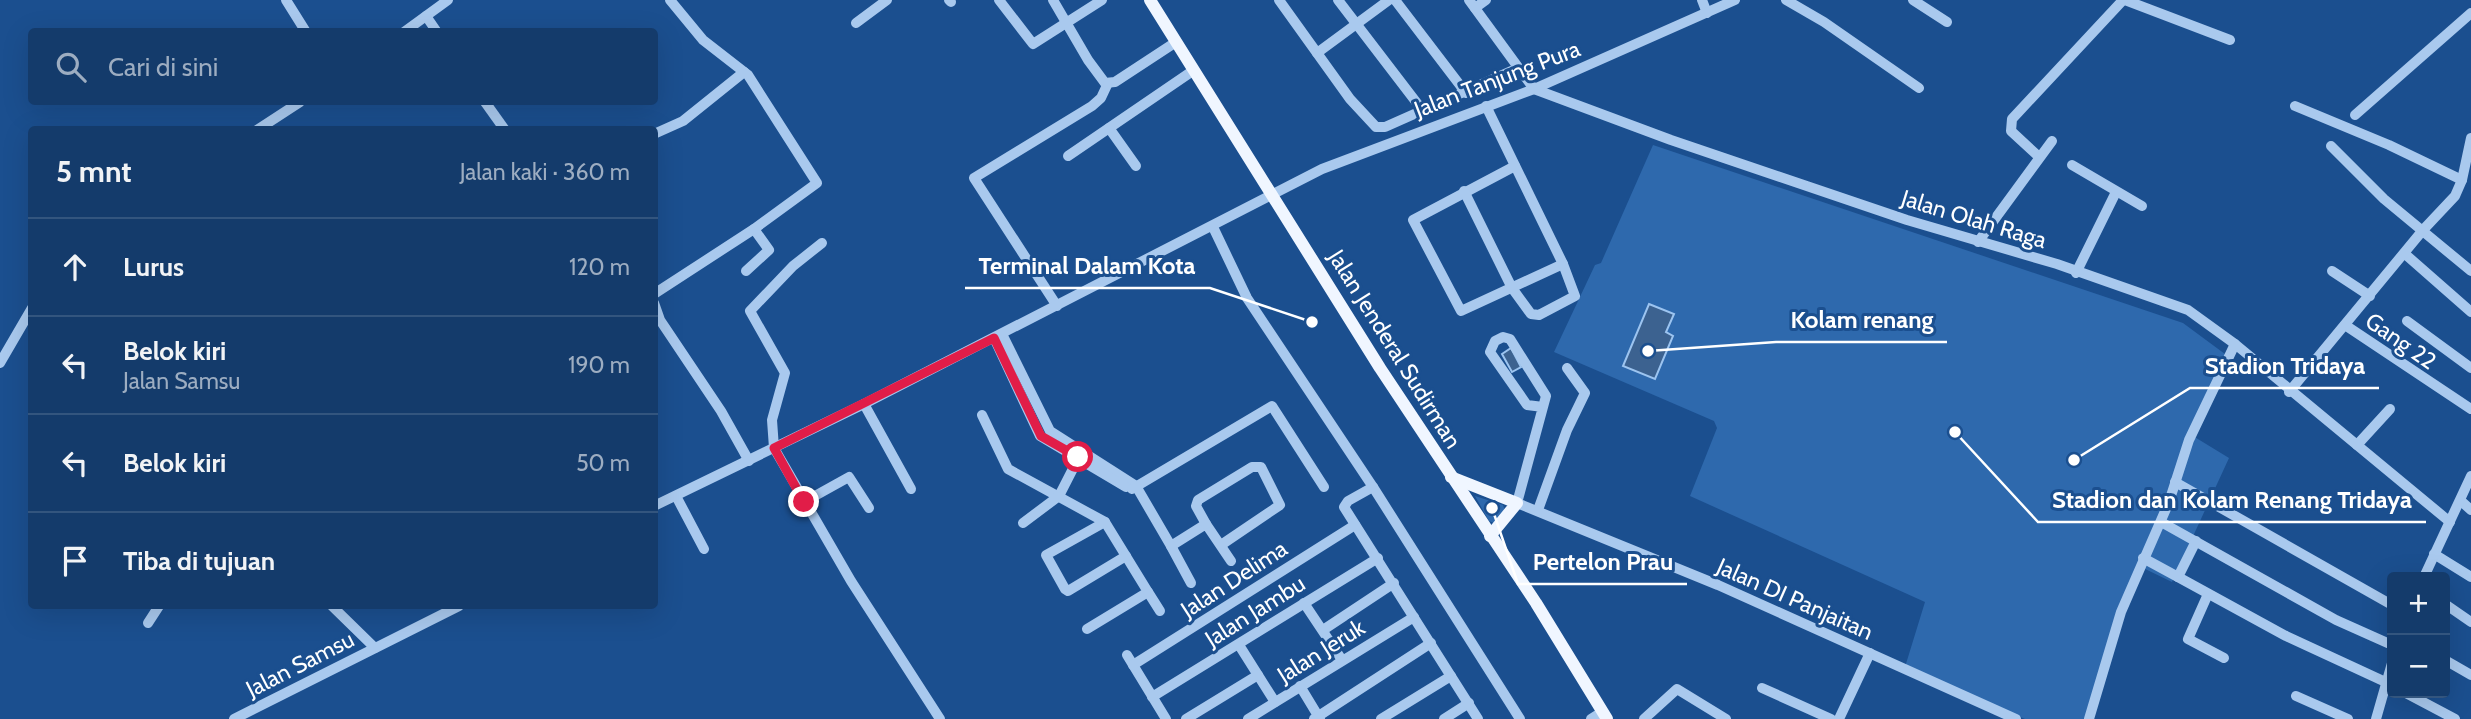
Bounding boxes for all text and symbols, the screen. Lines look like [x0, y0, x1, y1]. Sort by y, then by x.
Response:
search box [28, 28, 658, 105]
street label: Jalan Tanjung Pura [1409, 34, 1584, 124]
icon: search [52, 48, 90, 86]
text: Cari di sini [108, 51, 218, 83]
text: 5 mnt [56, 153, 132, 190]
text: Jalan kaki · 360 m [460, 158, 630, 186]
street label: Jalan Olah Raga [1897, 183, 2050, 254]
callout: Terminal Dalam Kota [965, 243, 1210, 288]
street label: Jalan Jenderal Sudirman [1322, 244, 1468, 454]
icon: ahead [56, 248, 94, 286]
text: Lurus [123, 251, 184, 283]
text: Terminal Dalam Kota [979, 251, 1195, 280]
text: 120 m [569, 253, 630, 281]
callout: Kolam renang [1776, 297, 1947, 342]
text: Kolam renang [1791, 305, 1933, 334]
street label: Gang 22 [2360, 307, 2442, 375]
text: Belok kiri [123, 335, 226, 367]
callout: Stadion Tridaya [2190, 343, 2379, 388]
icon: left [56, 346, 94, 384]
text: 190 m [568, 351, 630, 379]
text: Stadion Tridaya [2205, 351, 2365, 380]
text: Jalan Samsu [123, 367, 240, 395]
route start [1062, 441, 1093, 472]
icon: left [56, 444, 94, 482]
text: Belok kiri [123, 447, 226, 479]
text: 50 m [576, 449, 630, 477]
callout: Stadion dan Kolam Renang Tridaya [2038, 477, 2426, 522]
text: Stadion dan Kolam Renang Tridaya [2052, 485, 2412, 514]
route end [788, 486, 819, 517]
street label: Jalan Delima [1175, 534, 1292, 624]
callout: Pertelon Prau [1518, 539, 1687, 584]
icon: arrive [56, 542, 94, 580]
text: Tiba di tujuan [123, 545, 275, 577]
text: Pertelon Prau [1533, 547, 1673, 576]
street label: Jalan DI Panjaitan [1712, 552, 1877, 646]
street label: Jalan Jambu [1199, 569, 1310, 653]
map controls [2387, 572, 2450, 698]
button: + [2387, 572, 2450, 635]
street label: Jalan Jeruk [1271, 613, 1371, 689]
street label: Jalan Samsu [240, 625, 359, 704]
button: − [2387, 635, 2450, 698]

